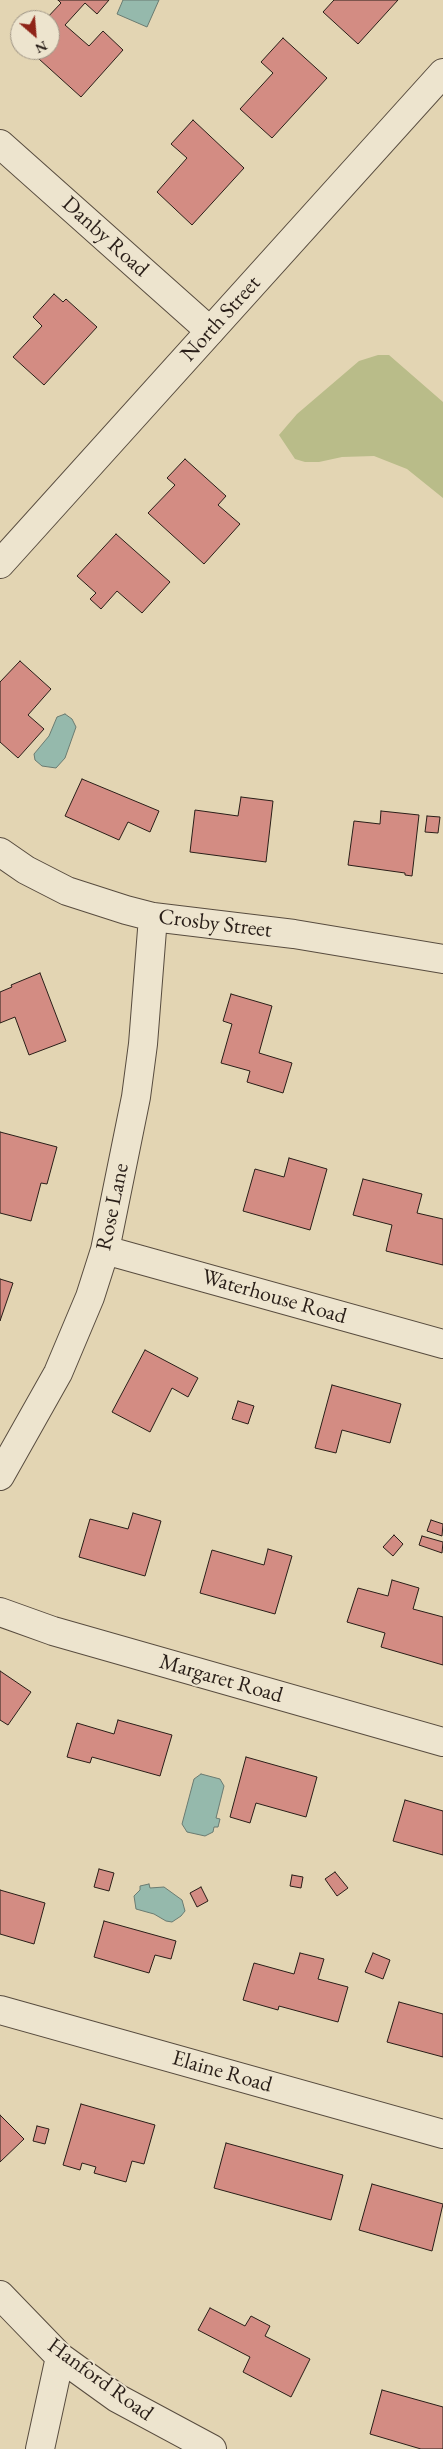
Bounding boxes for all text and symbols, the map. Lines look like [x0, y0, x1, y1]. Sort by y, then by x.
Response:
north arrow [10, 10, 60, 60]
text: N [32, 37, 50, 58]
street label: Danby Road [56, 191, 154, 283]
street label: North Street [176, 271, 266, 367]
street label: Crosby Street [157, 904, 273, 944]
street label: Rose Lane [91, 1161, 135, 1253]
street label: Waterhouse Road [199, 1264, 349, 1330]
street label: Margaret Road [156, 1649, 286, 1709]
street label: Elaine Road [169, 2045, 275, 2099]
street label: Hanford Road [42, 2333, 158, 2427]

